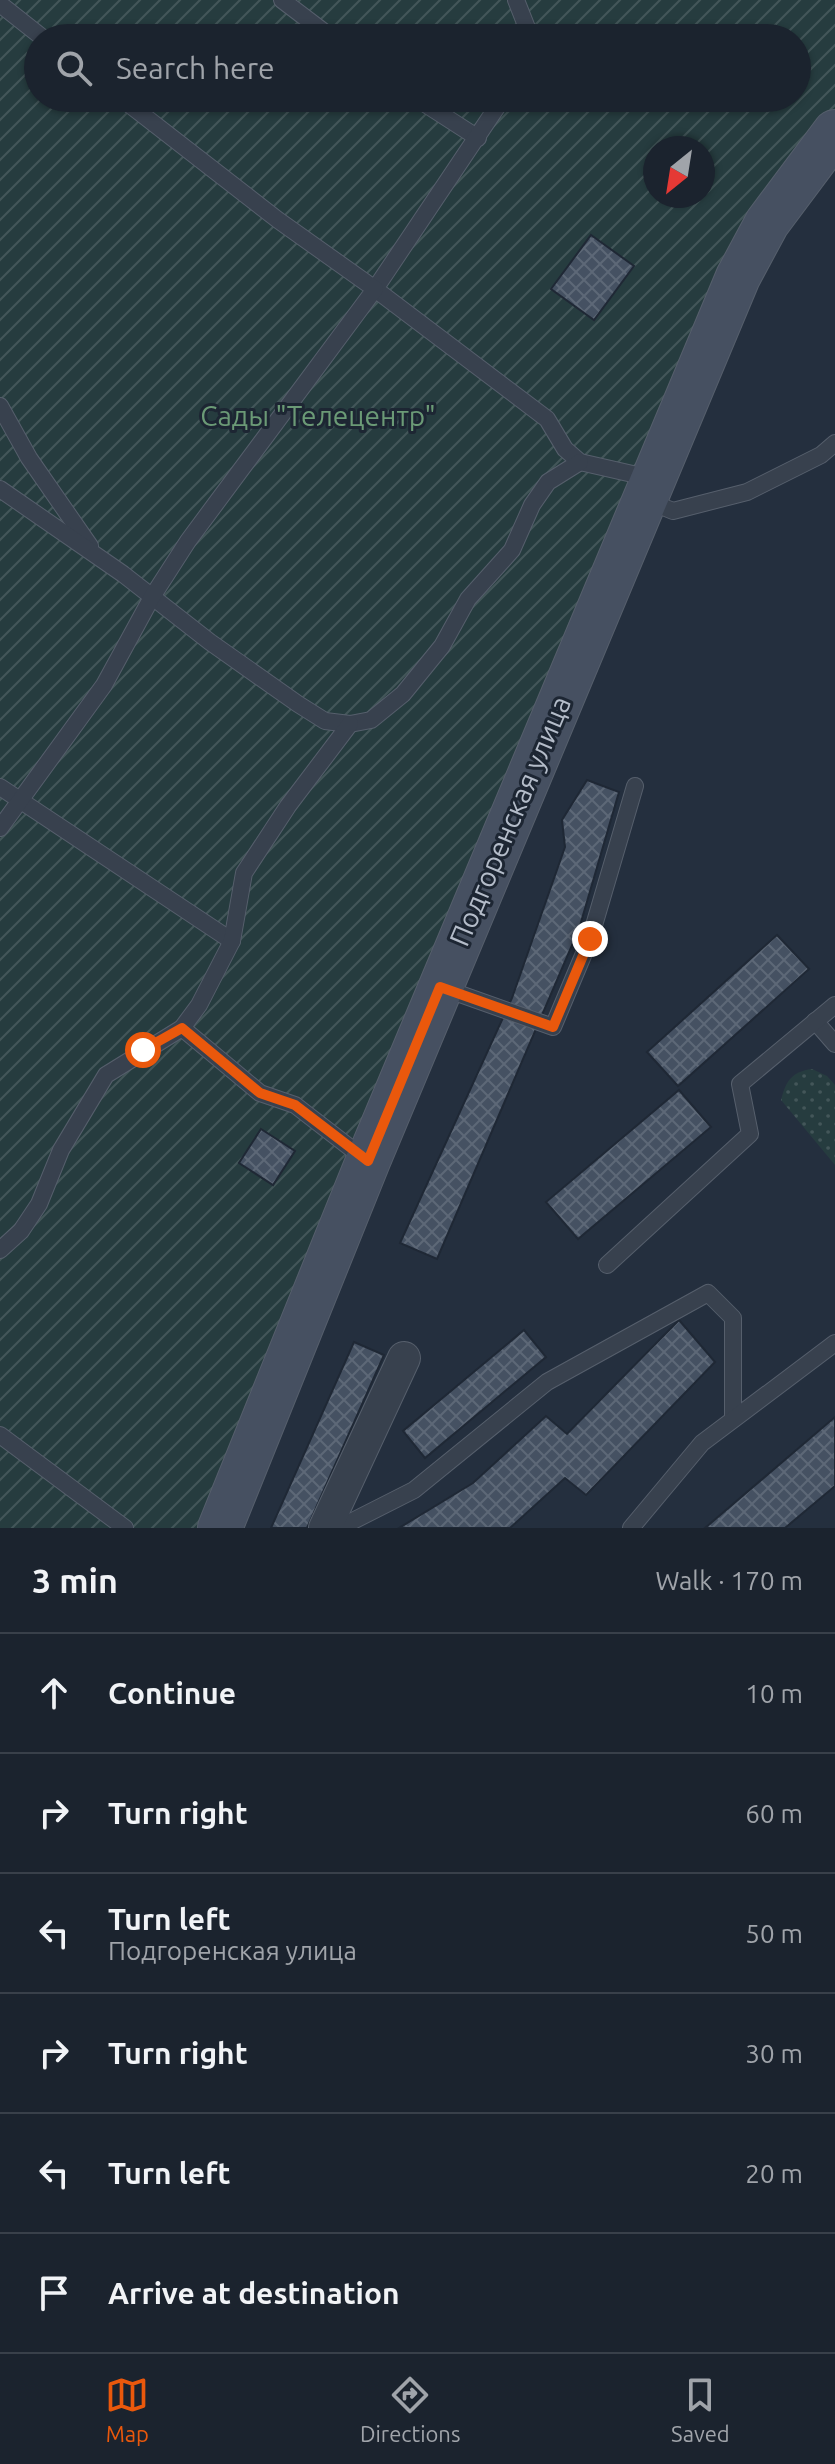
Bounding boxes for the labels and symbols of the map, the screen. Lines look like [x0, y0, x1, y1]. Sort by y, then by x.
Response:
north arrow [643, 136, 715, 208]
park label: Сады "Телецентр" [200, 400, 436, 431]
street label: Подгоренская улица [443, 691, 576, 950]
route end [572, 921, 608, 957]
route start [125, 1032, 161, 1068]

